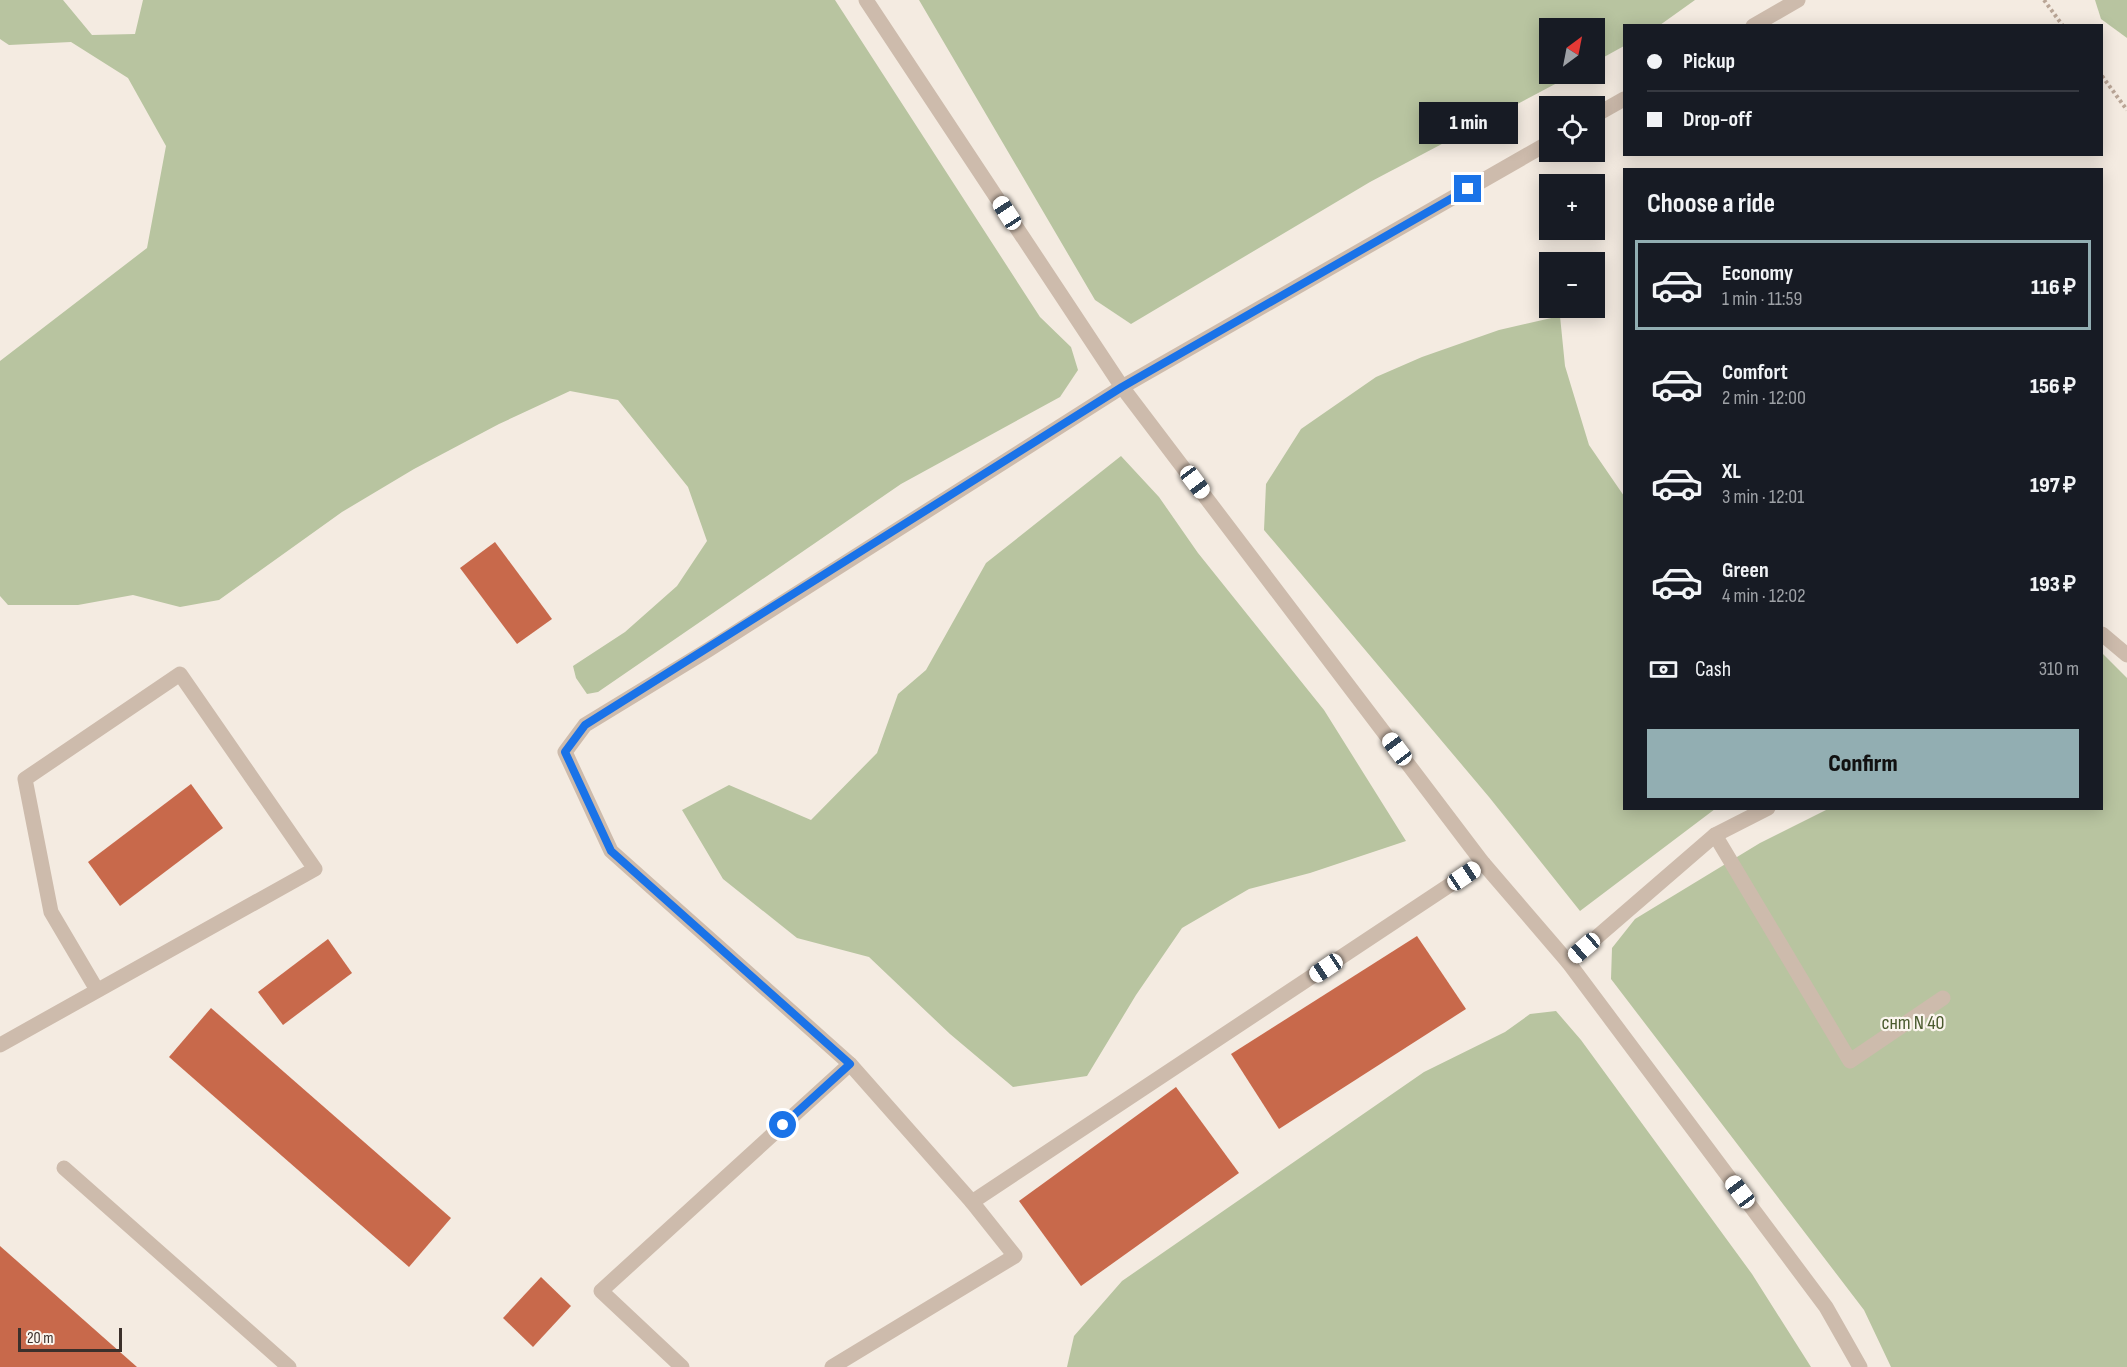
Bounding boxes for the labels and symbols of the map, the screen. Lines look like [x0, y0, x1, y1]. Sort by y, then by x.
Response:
north arrow [1539, 18, 1605, 84]
callout: 1 min [1418, 102, 1518, 144]
route end [1454, 175, 1481, 202]
car [990, 193, 1024, 233]
car [1177, 462, 1213, 502]
car [1379, 729, 1415, 769]
car [1444, 858, 1484, 894]
car [1565, 929, 1603, 967]
car [1306, 950, 1346, 986]
park label: снт N 40 [1882, 1011, 1944, 1035]
route start [769, 1111, 796, 1138]
car [1722, 1172, 1758, 1212]
scale bar [18, 1325, 122, 1352]

